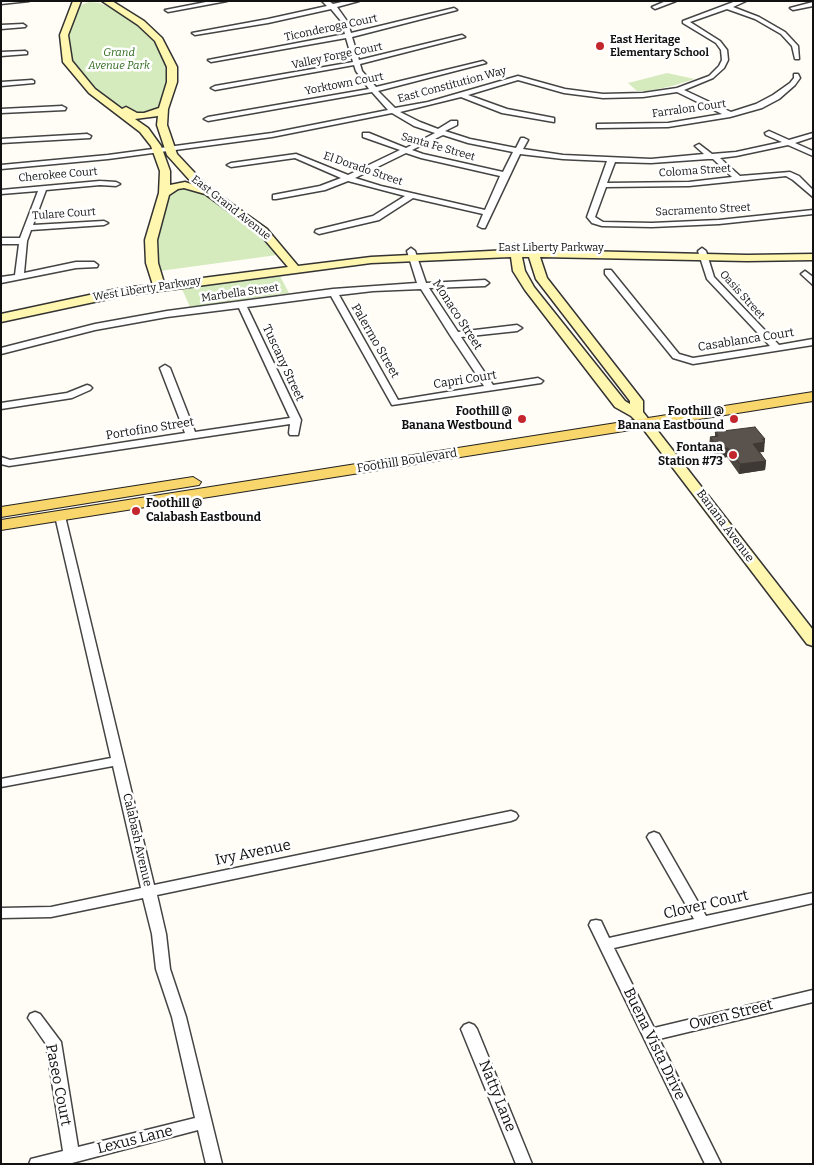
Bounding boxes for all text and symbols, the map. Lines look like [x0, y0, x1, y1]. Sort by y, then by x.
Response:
street label: Ticonderoga Court [283, 12, 379, 44]
place label: East Heritage Elementary School [610, 33, 709, 59]
street label: Valley Forge Court [290, 40, 384, 72]
marker: East Heritage Elementary School [594, 40, 606, 52]
park label: Grand Avenue Park [88, 46, 150, 72]
street label: East Constitution Way [396, 64, 508, 106]
street label: Yorktown Court [304, 70, 384, 98]
street label: Farralon Court [651, 97, 727, 121]
street label: Santa Fe Street [399, 130, 477, 164]
street label: El Dorado Street [322, 149, 404, 189]
street label: Coloma Street [658, 162, 732, 180]
street label: Cherokee Court [18, 165, 98, 185]
street label: East Grand Avenue [189, 173, 273, 243]
street label: Sacramento Street [655, 201, 751, 219]
street label: Tulare Court [32, 205, 96, 223]
street label: East Liberty Parkway [498, 241, 604, 255]
street label: Oasis Street [717, 268, 767, 322]
street label: West Liberty Parkway [92, 274, 202, 304]
street label: Monaco Street [429, 277, 485, 353]
street label: Marbella Street [200, 281, 280, 305]
street label: Palermo Street [348, 301, 402, 381]
street label: Tuscany Street [259, 323, 307, 403]
street label: Casablanca Court [697, 325, 795, 355]
street label: Capri Court [432, 368, 498, 392]
place label: Foothill @ Banana Westbound [401, 405, 512, 433]
place label: Foothill @ Banana Eastbound [618, 405, 724, 433]
marker: Foothill @ Banana Westbound [516, 413, 528, 425]
marker: Foothill @ Banana Eastbound [728, 413, 740, 425]
street label: Portofino Street [105, 415, 195, 443]
place label: Fontana Station #73 [658, 441, 723, 469]
street label: Foothill Boulevard [356, 446, 458, 476]
marker: Fontana Station #73 [727, 449, 739, 461]
street label: Banana Avenue [693, 487, 757, 565]
place label: Foothill @ Calabash Eastbound [146, 497, 261, 525]
marker: Foothill @ Calabash Eastbound [130, 505, 142, 517]
street label: Calabash Avenue [119, 792, 155, 888]
street label: Ivy Avenue [214, 836, 292, 870]
street label: Clover Court [662, 886, 750, 924]
street label: Buena Vista Drive [619, 985, 689, 1103]
street label: Owen Street [687, 996, 775, 1034]
street label: Paseo Court [41, 1043, 75, 1127]
street label: Natty Lane [475, 1058, 519, 1134]
street label: Lexus Lane [95, 1122, 175, 1158]

